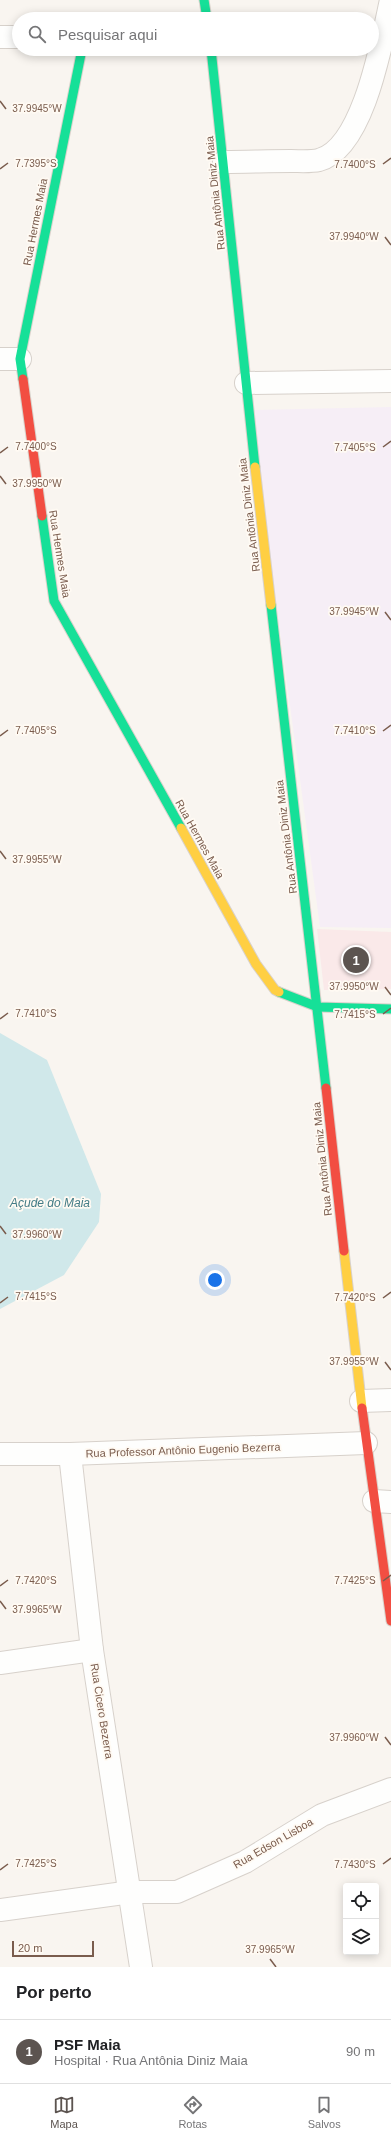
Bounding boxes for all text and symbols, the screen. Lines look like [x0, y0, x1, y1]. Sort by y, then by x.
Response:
search box [12, 12, 379, 56]
icon: search [26, 23, 48, 45]
text: Pesquisar aqui [58, 26, 157, 43]
text: 37.9945°W [12, 103, 62, 114]
street label: Rua Antônia Diniz Maia [203, 135, 227, 250]
text: 7.7395°S [15, 158, 57, 169]
text: 7.7400°S [334, 159, 376, 170]
street label: Rua Hermes Maia [21, 176, 50, 267]
text: 37.9940°W [329, 231, 379, 242]
text: 7.7400°S [15, 441, 57, 452]
text: 7.7405°S [334, 442, 376, 453]
street label: Rua Antônia Diniz Maia [236, 457, 262, 572]
text: 37.9950°W [12, 478, 62, 489]
street label: Rua Hermes Maia [47, 509, 73, 600]
text: 37.9945°W [329, 606, 379, 617]
text: 7.7405°S [15, 725, 57, 736]
text: 7.7410°S [334, 725, 376, 736]
street label: Rua Antônia Diniz Maia [273, 779, 299, 894]
street label: Rua Hermes Maia [173, 797, 227, 881]
text: 37.9955°W [12, 854, 62, 865]
pin: 1 [343, 945, 369, 975]
text: 37.9950°W [329, 981, 379, 992]
text: 7.7410°S [15, 1008, 57, 1019]
text: 7.7415°S [334, 1009, 376, 1020]
street label: Rua Antônia Diniz Maia [310, 1101, 334, 1216]
water label: Açude do Maia [9, 1196, 90, 1210]
text: 37.9960°W [12, 1229, 62, 1240]
your location [205, 1270, 225, 1290]
text: 7.7415°S [15, 1291, 57, 1302]
text: 7.7420°S [334, 1292, 376, 1303]
text: 37.9955°W [329, 1356, 379, 1367]
street label: Rua Professor Antônio Eugenio Bezerra [85, 1441, 282, 1459]
text: 7.7420°S [15, 1575, 57, 1586]
text: 7.7425°S [334, 1575, 376, 1586]
text: 37.9965°W [12, 1604, 62, 1615]
street label: Rua Cicero Bezerra [89, 1662, 116, 1761]
text: 37.9960°W [329, 1732, 379, 1743]
street label: Rua Edson Lisboa [231, 1815, 316, 1871]
text: 7.7425°S [15, 1858, 57, 1869]
text: 7.7430°S [334, 1859, 376, 1870]
map controls [343, 1883, 379, 1955]
button: locate [343, 1883, 379, 1919]
button: layers [343, 1919, 379, 1955]
scale bar [12, 1939, 94, 1958]
text: 20 m [18, 1942, 42, 1954]
text: 37.9965°W [245, 1944, 295, 1955]
text: Por perto [16, 1983, 92, 2002]
text: PSF Maia [54, 2036, 121, 2053]
text: 1 [25, 2044, 33, 2059]
text: 90 m [346, 2044, 375, 2059]
text: Hospital · Rua Antônia Diniz Maia [54, 2053, 248, 2068]
tab: Mapa [50, 2094, 78, 2130]
tab: Rotas [178, 2094, 207, 2130]
tab: Salvos [308, 2094, 341, 2130]

